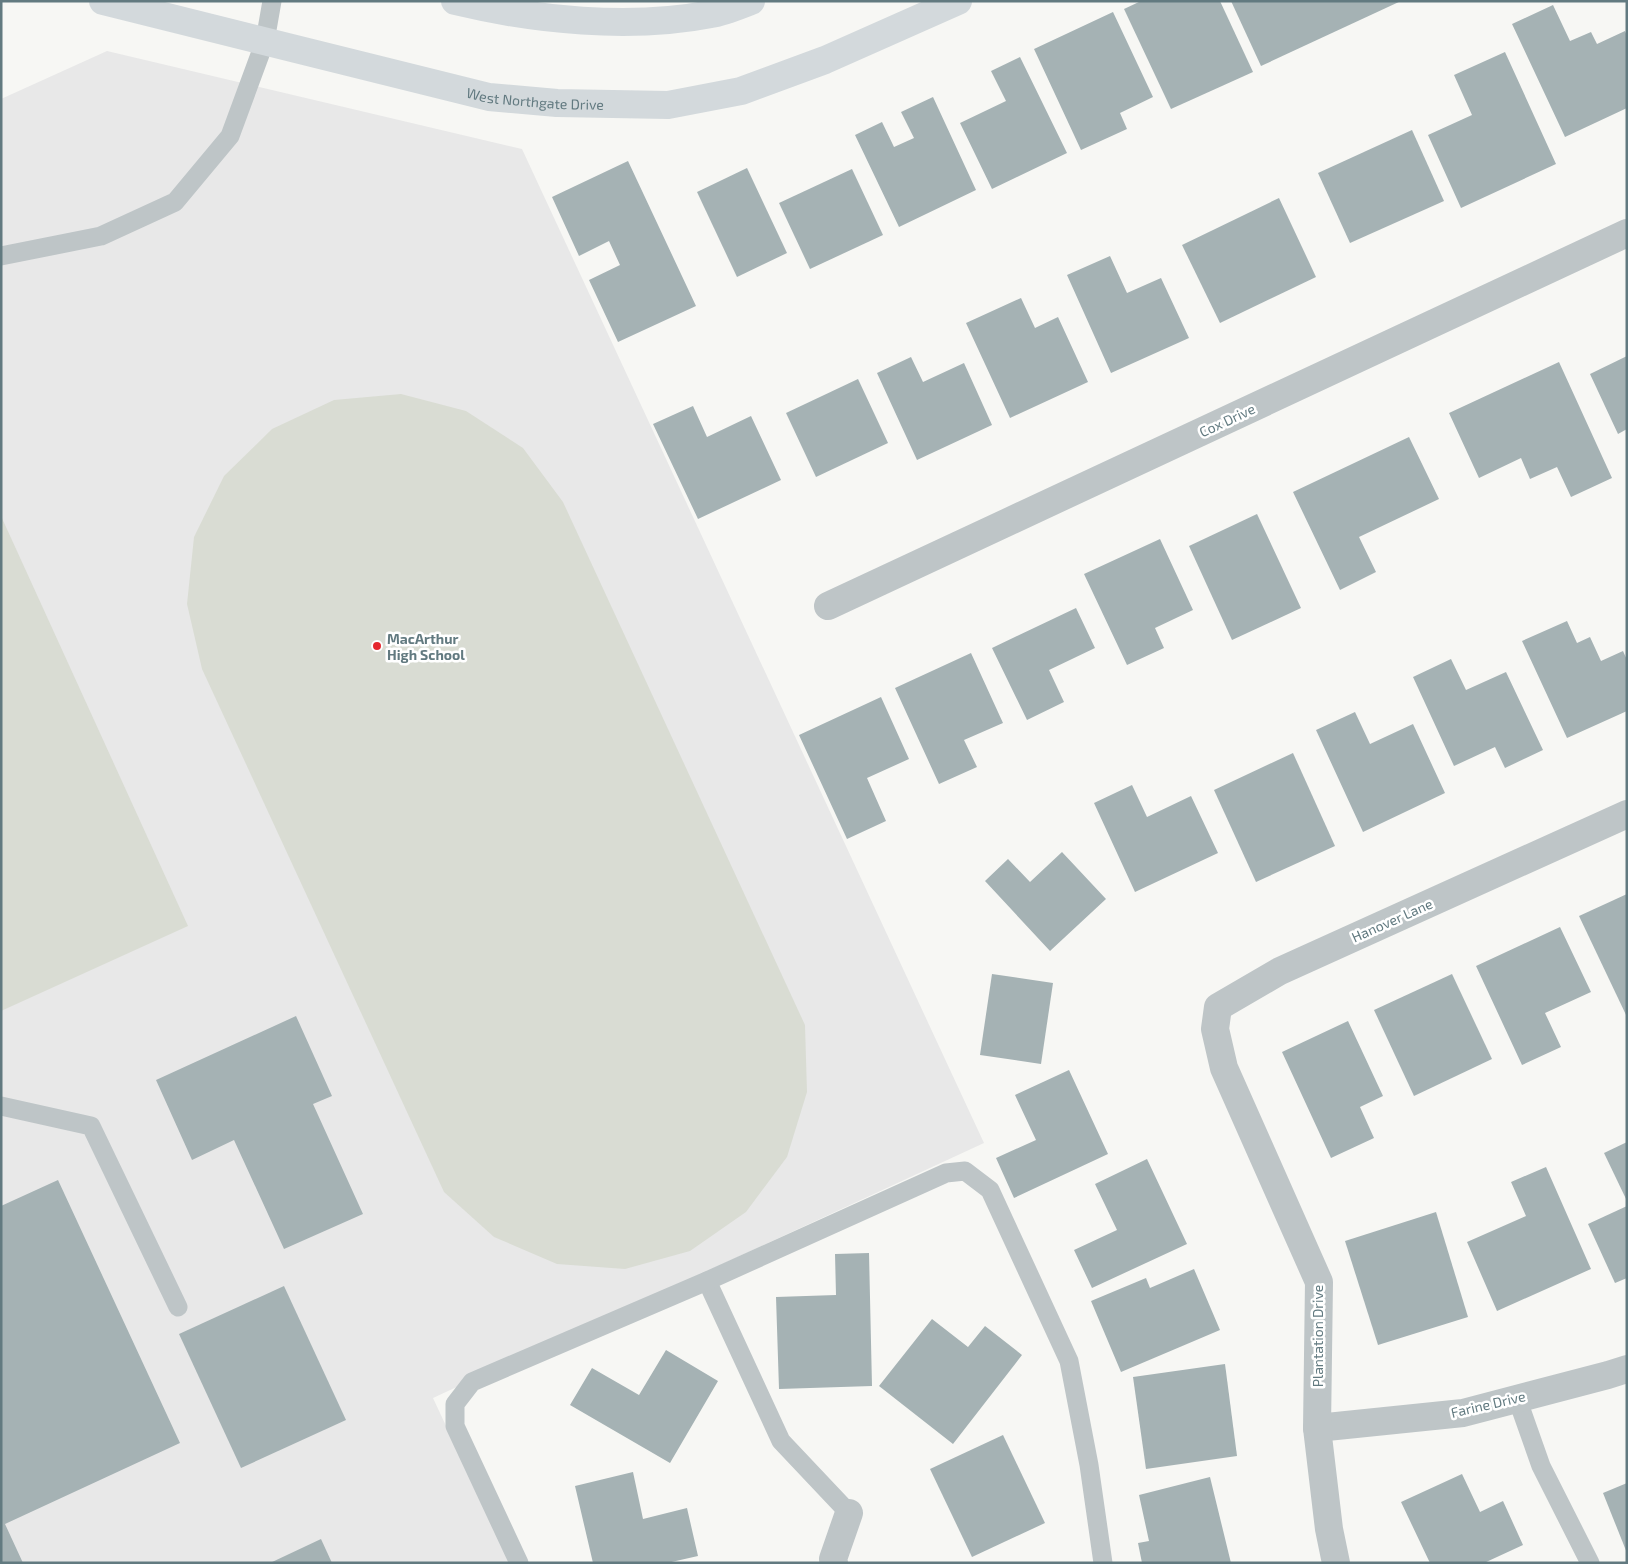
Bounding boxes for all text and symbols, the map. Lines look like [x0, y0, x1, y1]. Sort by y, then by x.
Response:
street label: West Northgate Drive [465, 83, 604, 112]
street label: Cox Drive [1196, 400, 1258, 440]
place label: MacArthur High School [387, 630, 465, 663]
marker: MacArthur High School [371, 640, 383, 652]
street label: Hanover Lane [1349, 895, 1435, 945]
street label: Plantation Drive [1309, 1285, 1326, 1387]
street label: Farine Drive [1449, 1387, 1527, 1421]

